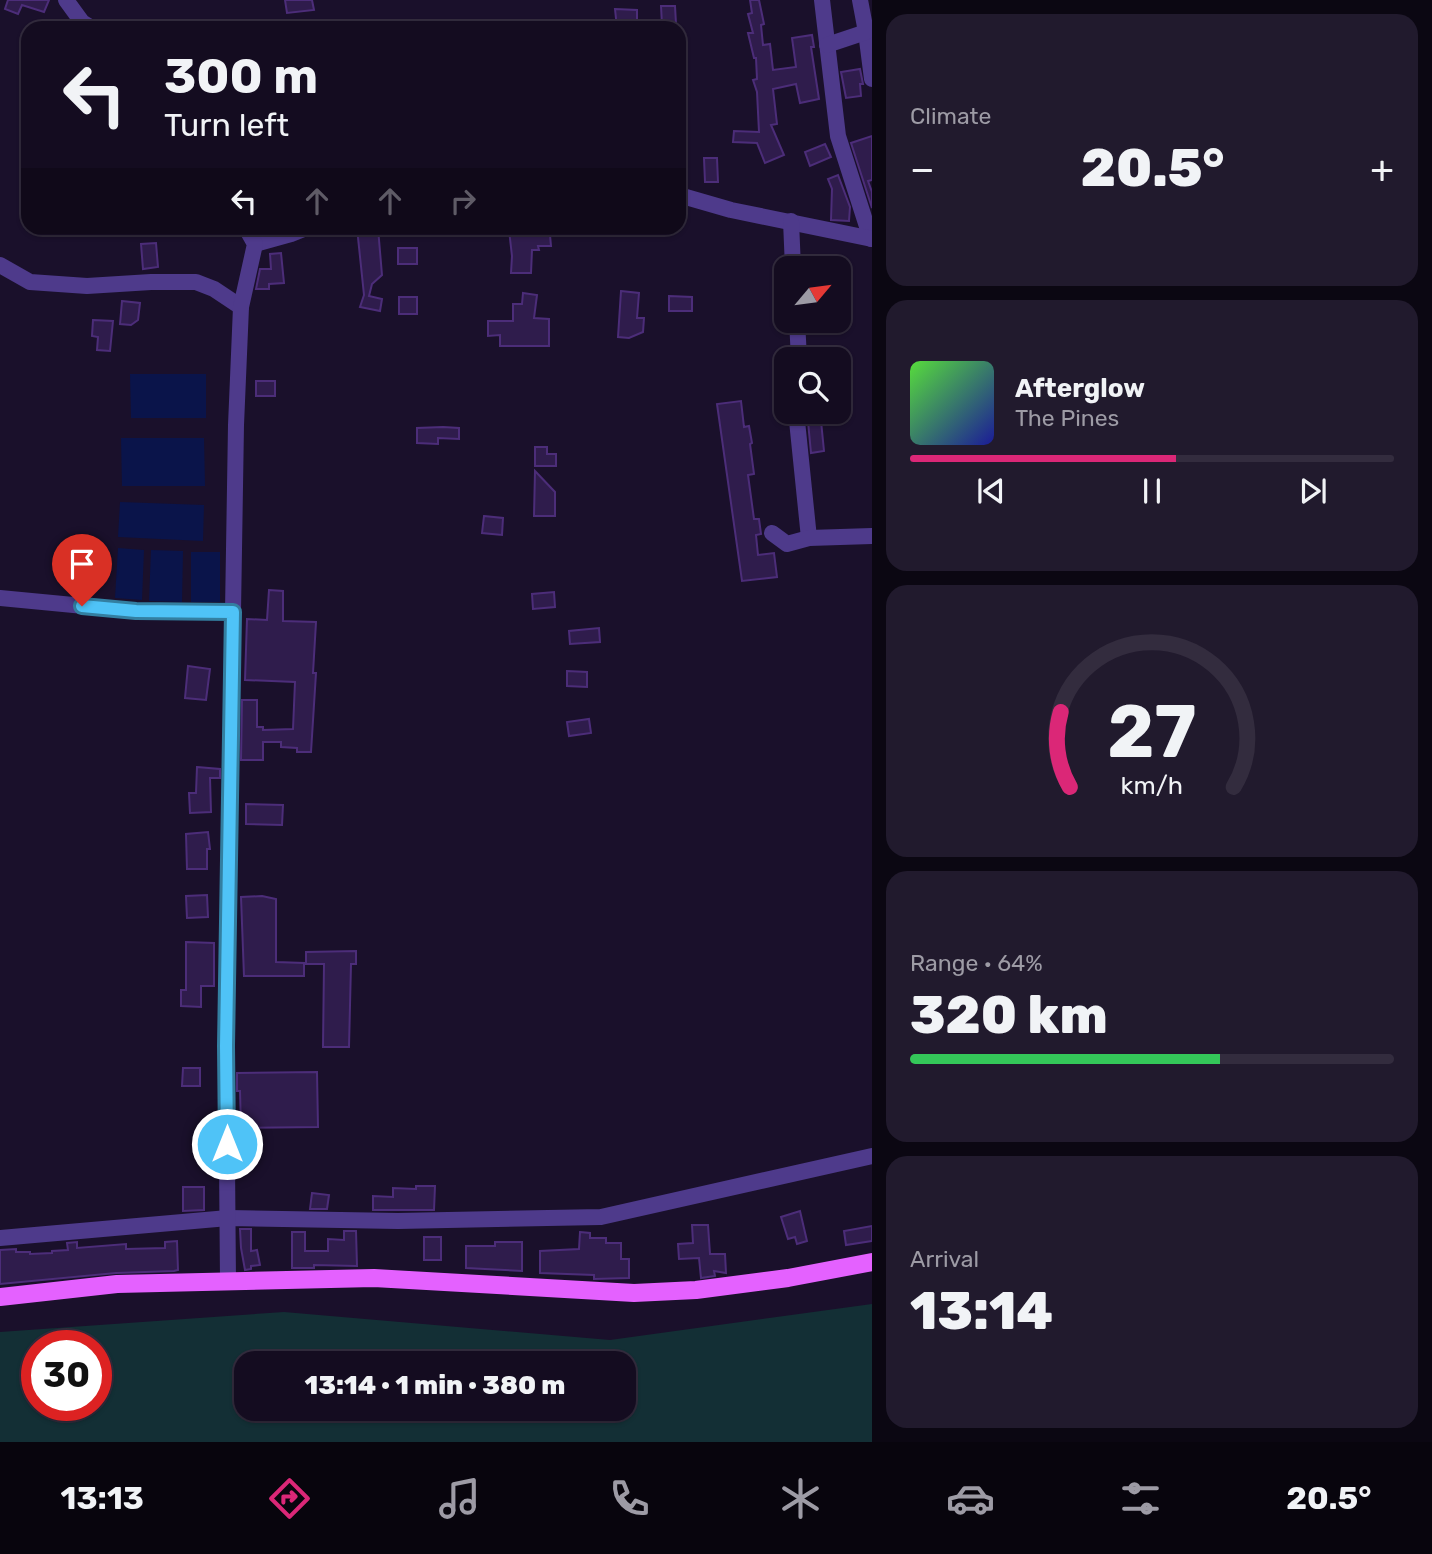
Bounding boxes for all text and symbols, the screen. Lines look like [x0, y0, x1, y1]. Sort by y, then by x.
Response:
text: 300 m [164, 47, 318, 105]
icon: left [49, 49, 140, 140]
text: Climate [910, 102, 991, 130]
text: Turn left [164, 106, 289, 144]
text: 20.5° [1081, 137, 1224, 199]
text: − [910, 146, 935, 192]
text: + [1370, 146, 1394, 192]
icon: left [225, 182, 263, 220]
icon: ahead [298, 182, 336, 220]
icon: ahead [371, 182, 409, 220]
icon: right [444, 182, 482, 220]
north arrow [774, 256, 850, 332]
map controls [774, 256, 851, 424]
button: search [774, 347, 851, 424]
text: Afterglow [1015, 373, 1145, 404]
text: The Pines [1015, 404, 1119, 432]
icon: previous [972, 472, 1010, 510]
icon: pause [1133, 472, 1171, 510]
icon: next [1294, 472, 1332, 510]
pin [52, 534, 112, 606]
icon: arrive [63, 545, 101, 583]
text: 27 [1107, 689, 1197, 775]
text: km/h [1121, 771, 1183, 800]
text: Range · 64% [910, 949, 1043, 977]
text: 320 km [910, 984, 1108, 1046]
position arrow [190, 1107, 264, 1181]
text: Arrival [910, 1245, 979, 1273]
text: 13:14 [910, 1280, 1053, 1342]
speed limit sign: 30 [21, 1330, 112, 1421]
text: 13:14 · 1 min · 380 m [305, 1370, 565, 1401]
icon: directions [265, 1474, 314, 1523]
icon: music [435, 1474, 484, 1523]
icon: phone [605, 1474, 654, 1523]
icon: climate [776, 1474, 825, 1523]
icon: car [946, 1474, 995, 1523]
icon: filters [1116, 1474, 1165, 1523]
text: 13:13 [61, 1479, 144, 1517]
text: 20.5° [1286, 1479, 1371, 1517]

